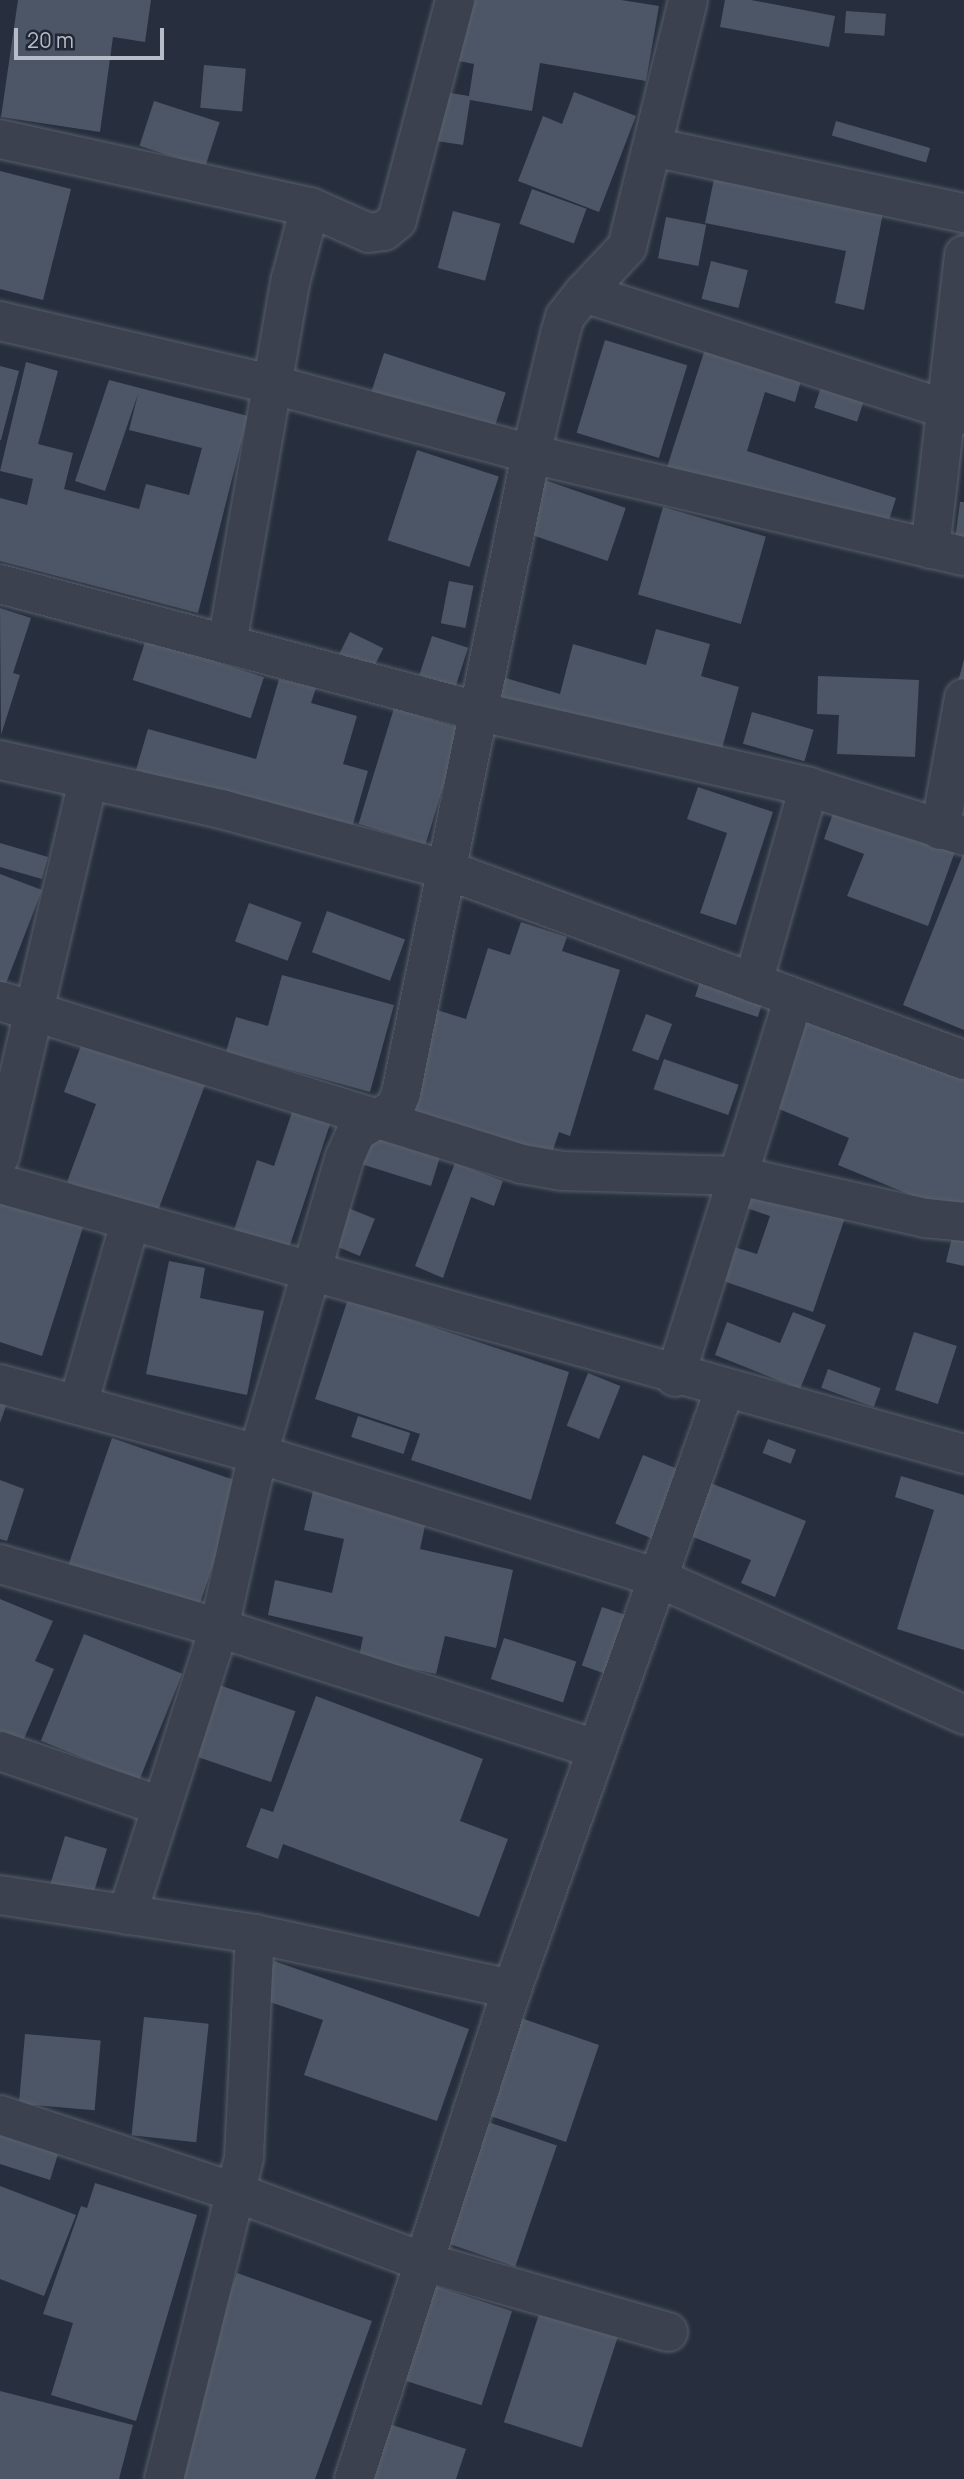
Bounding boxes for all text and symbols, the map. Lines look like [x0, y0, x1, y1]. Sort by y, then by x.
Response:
scale bar [18, 14, 168, 58]
text: 20 m [27, 26, 74, 54]

